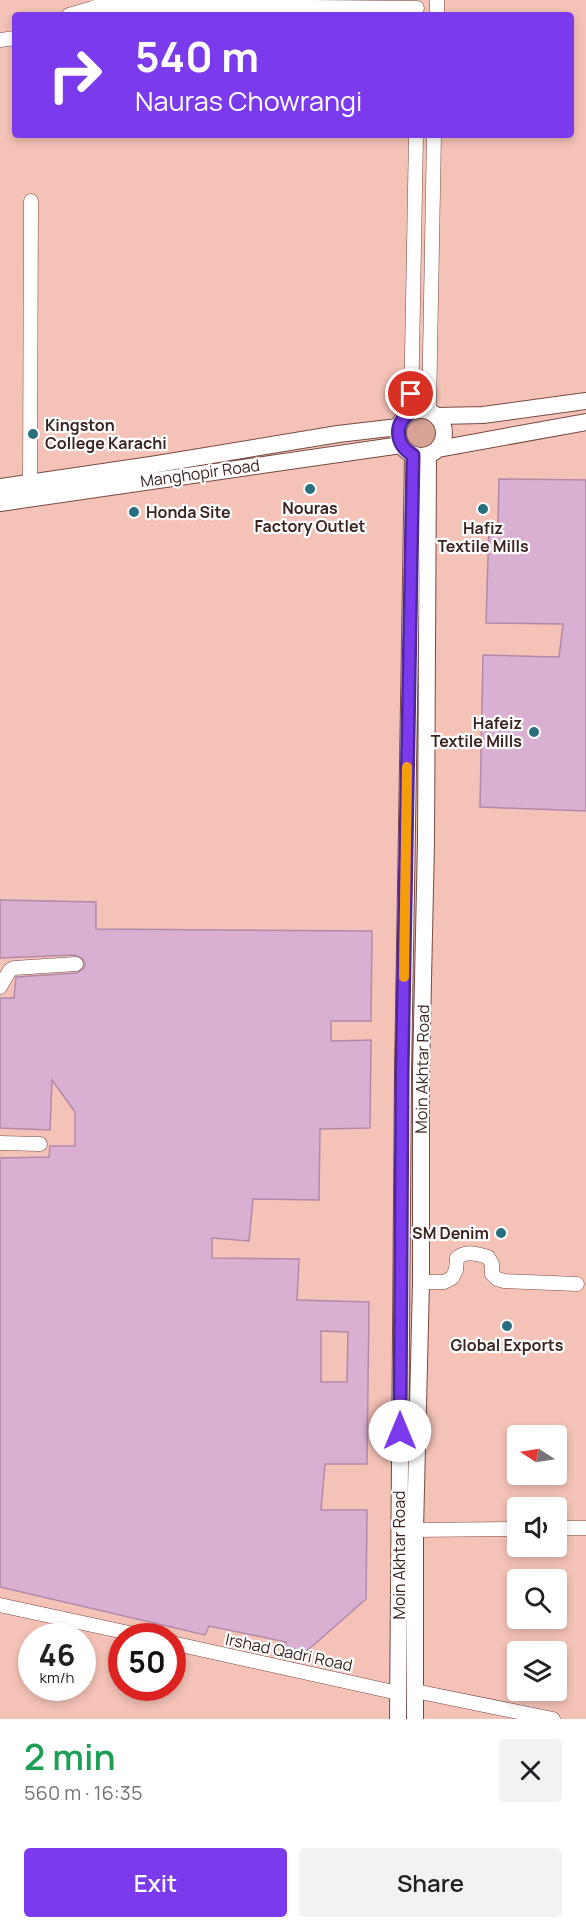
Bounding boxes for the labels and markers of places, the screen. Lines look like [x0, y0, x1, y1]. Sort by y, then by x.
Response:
pin [385, 368, 436, 419]
place label: Kingston College Karachi [45, 414, 167, 454]
marker: Kingston College Karachi [26, 427, 40, 441]
marker: Nouras Factory Outlet [303, 482, 317, 496]
place label: Nouras Factory Outlet [254, 497, 366, 537]
place label: Honda Site [146, 501, 231, 523]
marker: Hafiz Textile Mills [476, 502, 490, 516]
marker: Honda Site [127, 505, 141, 519]
place label: Hafiz Textile Mills [437, 517, 529, 557]
place label: Hafeiz Textile Mills [431, 712, 522, 752]
marker: Hafeiz Textile Mills [527, 725, 541, 739]
place label: SM Denim [412, 1222, 489, 1244]
marker: SM Denim [494, 1226, 508, 1240]
marker: Global Exports [500, 1319, 514, 1333]
place label: Global Exports [451, 1334, 564, 1356]

